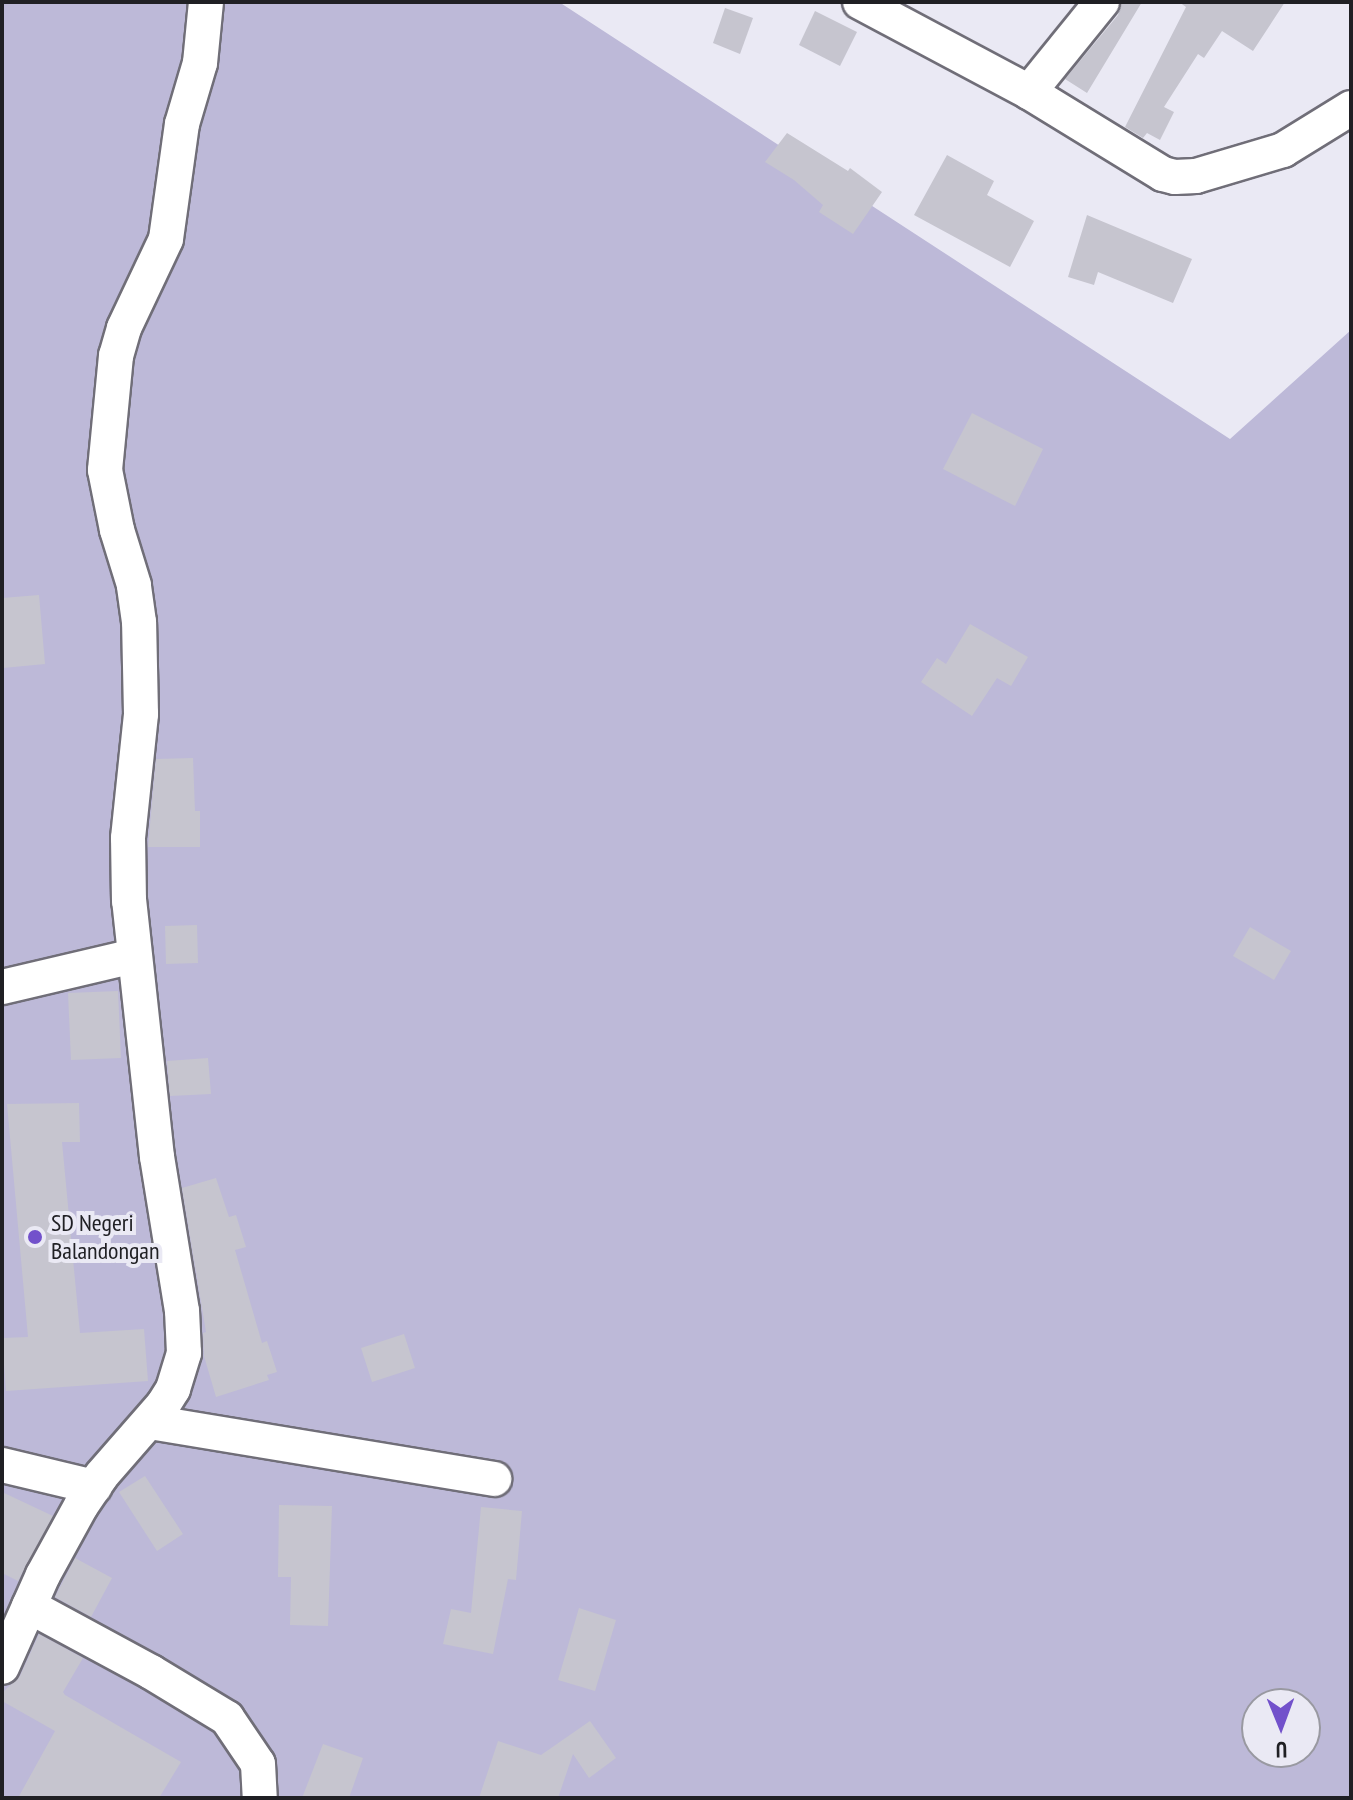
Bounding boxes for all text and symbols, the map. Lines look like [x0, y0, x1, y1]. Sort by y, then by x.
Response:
place label: SD Negeri Balandongan [51, 1209, 159, 1265]
marker: SD Negeri Balandongan [26, 1228, 44, 1246]
north arrow [1241, 1688, 1321, 1768]
text: U [1275, 1736, 1287, 1764]

